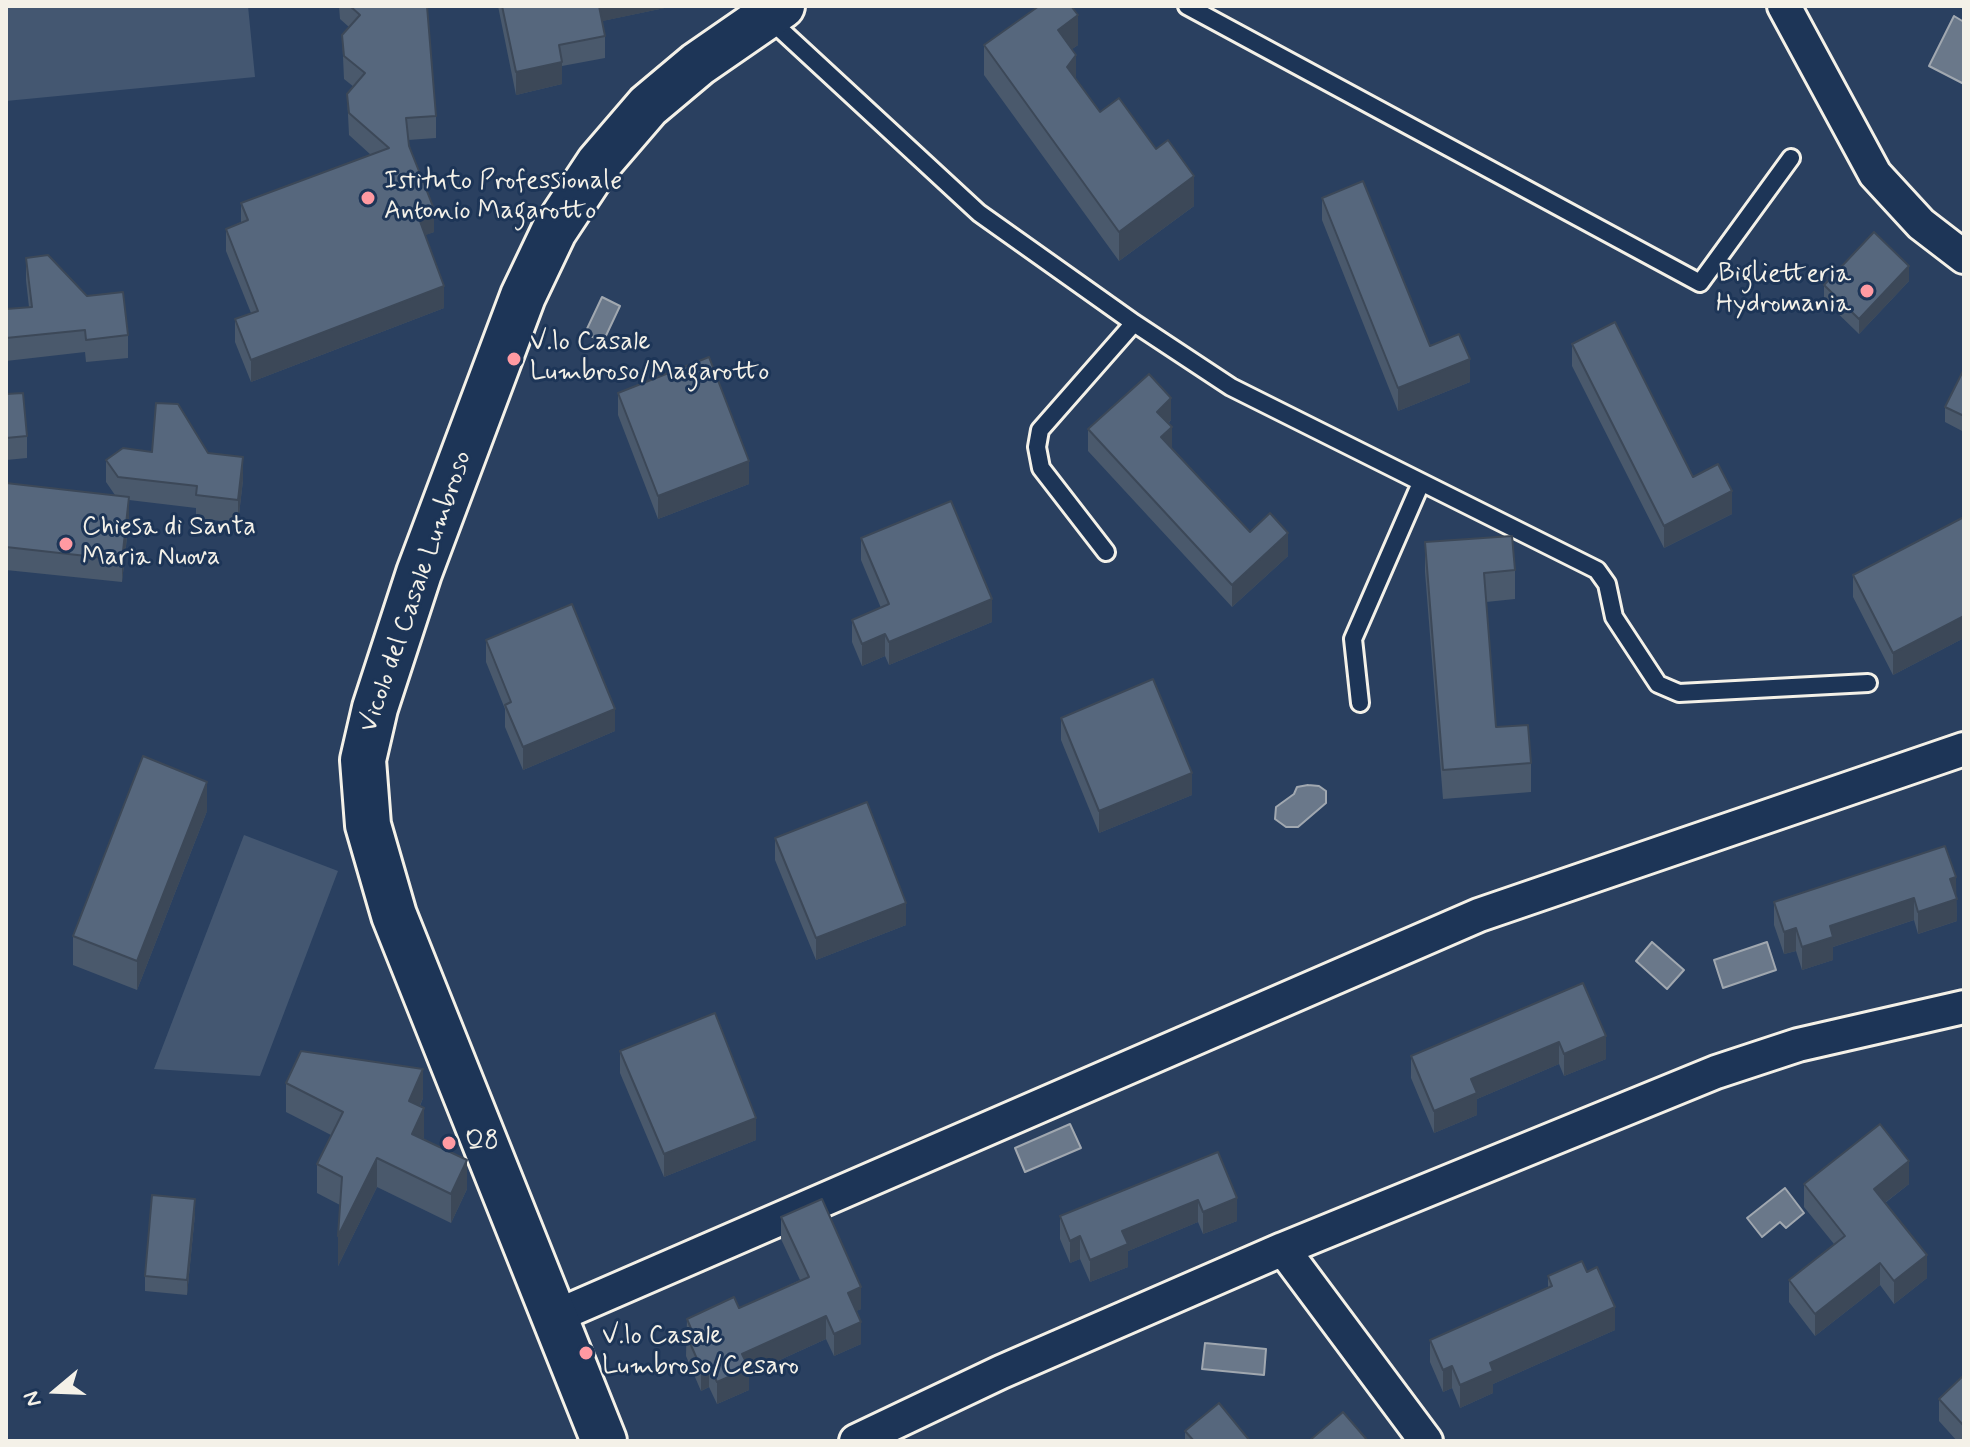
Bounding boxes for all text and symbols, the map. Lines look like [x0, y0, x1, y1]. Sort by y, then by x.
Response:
place label: Istituto Professionale Antonio Magarotto [384, 167, 622, 228]
marker: Istituto Professionale Antonio Magarotto [359, 189, 377, 207]
place label: Biglietteria Hydromania [1716, 260, 1851, 322]
marker: Biglietteria Hydromania [1858, 282, 1876, 300]
place label: V.lo Casale Lumbroso/Magarotto [530, 328, 769, 390]
marker: V.lo Casale Lumbroso/Magarotto [505, 350, 523, 368]
street label: Vicolo del Casale Lumbroso [354, 447, 480, 737]
place label: Chiesa di Santa Maria Nuova [82, 513, 256, 574]
marker: Chiesa di Santa Maria Nuova [57, 535, 75, 553]
place label: Q8 [465, 1127, 499, 1159]
marker: Q8 [440, 1134, 458, 1152]
place label: V.lo Casale Lumbroso/Cesaro [602, 1322, 799, 1384]
marker: V.lo Casale Lumbroso/Cesaro [577, 1344, 595, 1362]
north arrow [16, 1351, 96, 1431]
text: N [18, 1387, 49, 1410]

